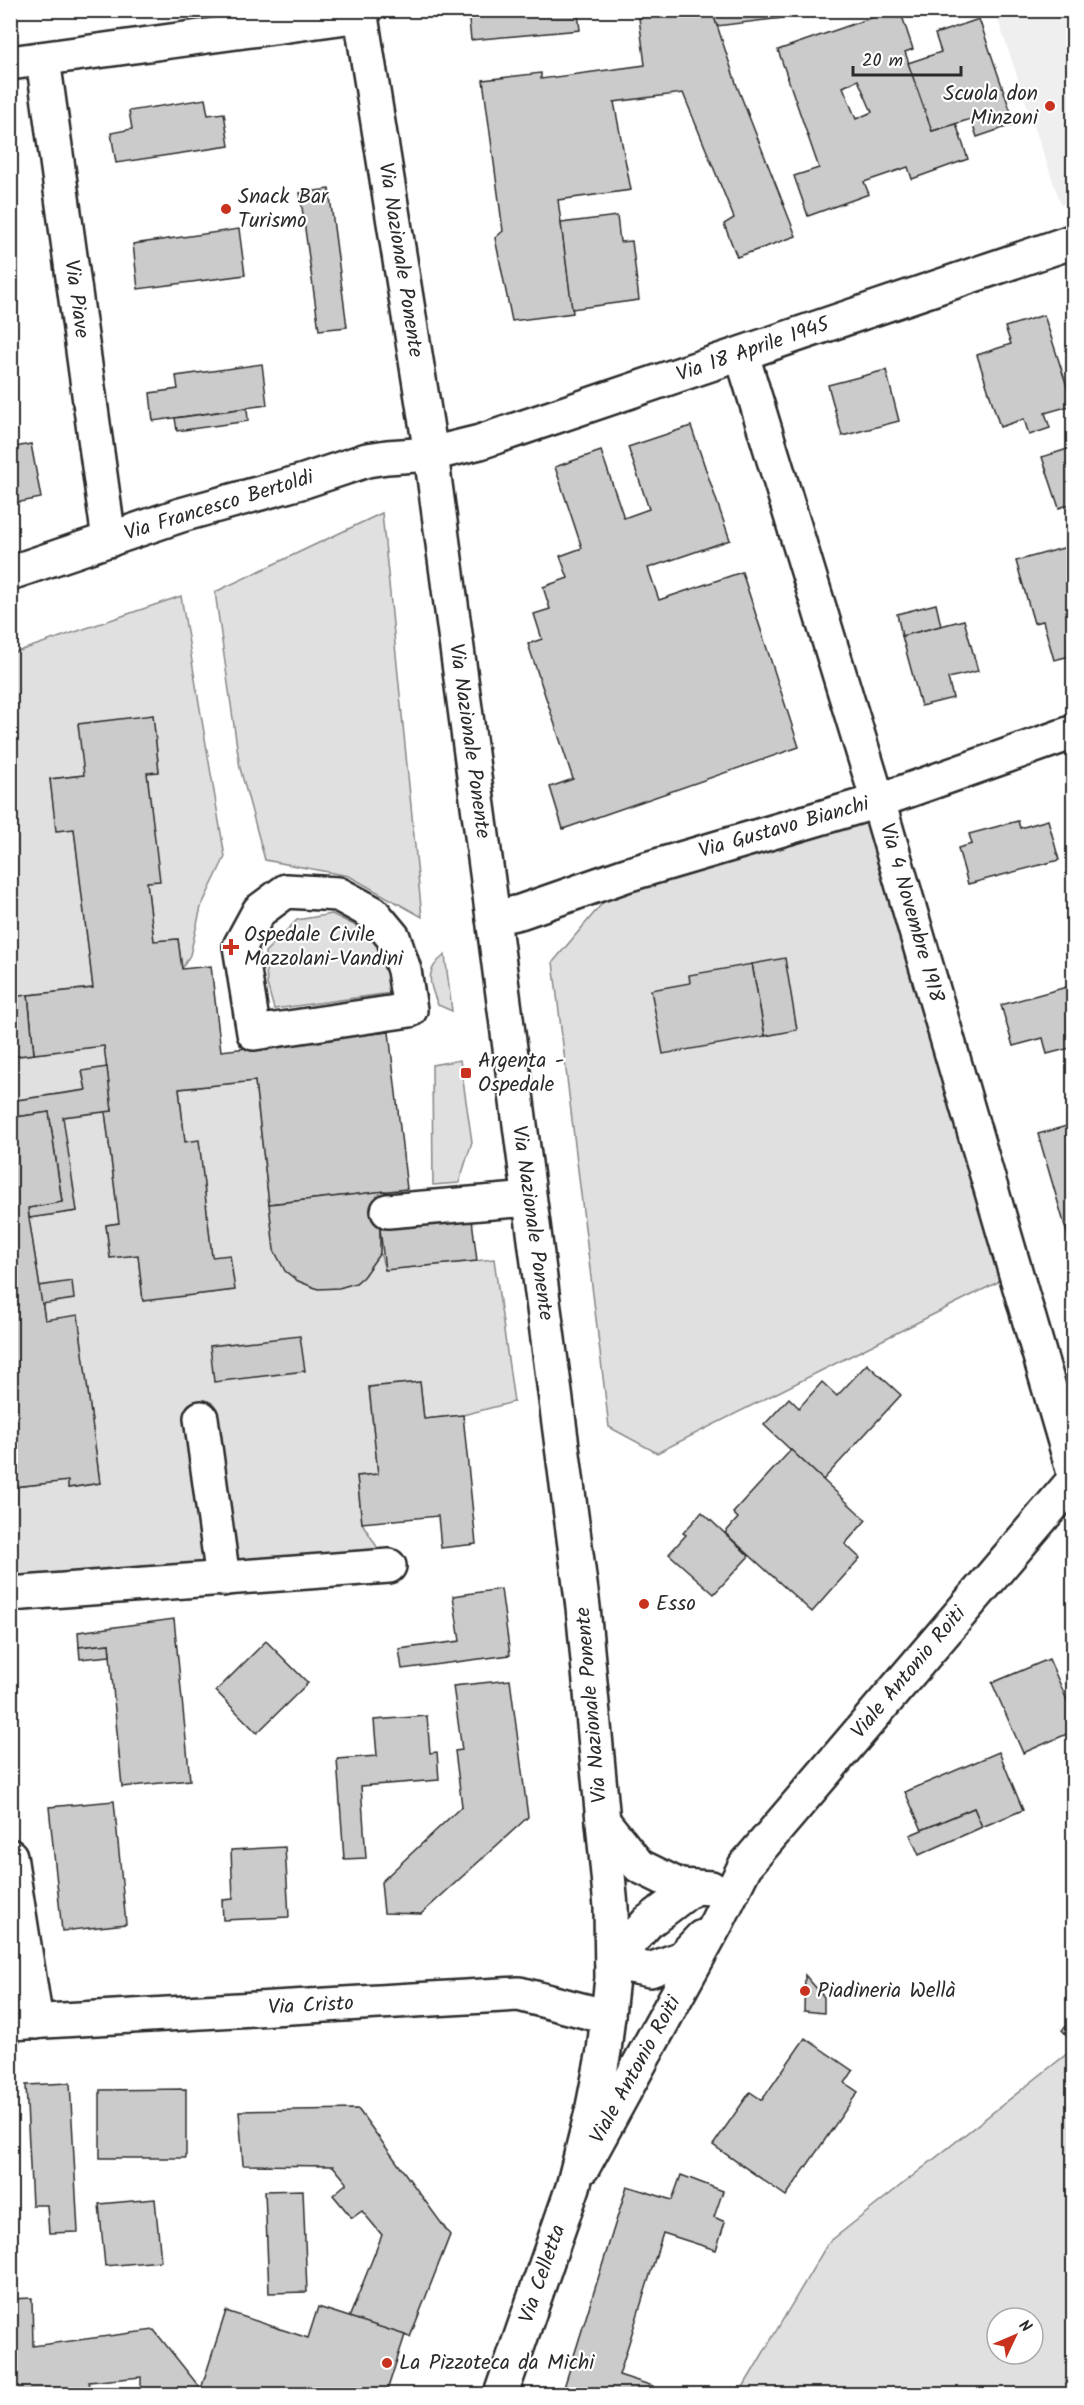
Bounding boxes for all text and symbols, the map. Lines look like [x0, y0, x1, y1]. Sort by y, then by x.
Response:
scale bar [853, 39, 961, 77]
text: 20 m [862, 47, 903, 76]
place label: Scuola don Minzoni [943, 78, 1039, 135]
marker: Scuola don Minzoni [1043, 99, 1057, 113]
street label: Via Nazionale Ponente [368, 160, 432, 360]
place label: Snack Bar Turismo [238, 181, 329, 238]
marker: Snack Bar Turismo [219, 202, 233, 216]
street label: Via Piave [54, 258, 98, 341]
street label: Via 18 Aprile 1945 [672, 308, 835, 392]
street label: Via Francesco Bertoldi [120, 461, 319, 551]
street label: Via Nazionale Ponente [439, 641, 499, 841]
street label: Via Gustavo Bianchi [695, 788, 874, 868]
street label: Via 4 Novembre 1918 [870, 819, 952, 1007]
place label: Ospedale Civile Mazzolani-Vandini [244, 919, 404, 976]
marker: Ospedale Civile Mazzolani-Vandini [222, 938, 240, 956]
place label: Argenta - Ospedale [478, 1045, 564, 1102]
marker: Argenta - Ospedale [459, 1066, 473, 1080]
street label: Via Nazionale Ponente [502, 1123, 562, 1323]
place label: Esso [656, 1588, 696, 1621]
marker: Esso [637, 1597, 651, 1611]
street label: Viale Antonio Roiti [843, 1599, 975, 1747]
street label: Via Nazionale Ponente [567, 1605, 617, 1804]
place label: Piadineria Wellà [817, 1975, 956, 2008]
marker: Piadineria Wellà [798, 1984, 812, 1998]
street label: Via Cristo [267, 1987, 355, 2025]
street label: Viale Antonio Roiti [582, 1989, 691, 2150]
street label: Via Celletta [511, 2220, 575, 2328]
north arrow [985, 2306, 1045, 2366]
text: N [1012, 2314, 1037, 2339]
place label: La Pizzoteca da Michi [399, 2347, 595, 2380]
marker: La Pizzoteca da Michi [380, 2356, 394, 2370]

